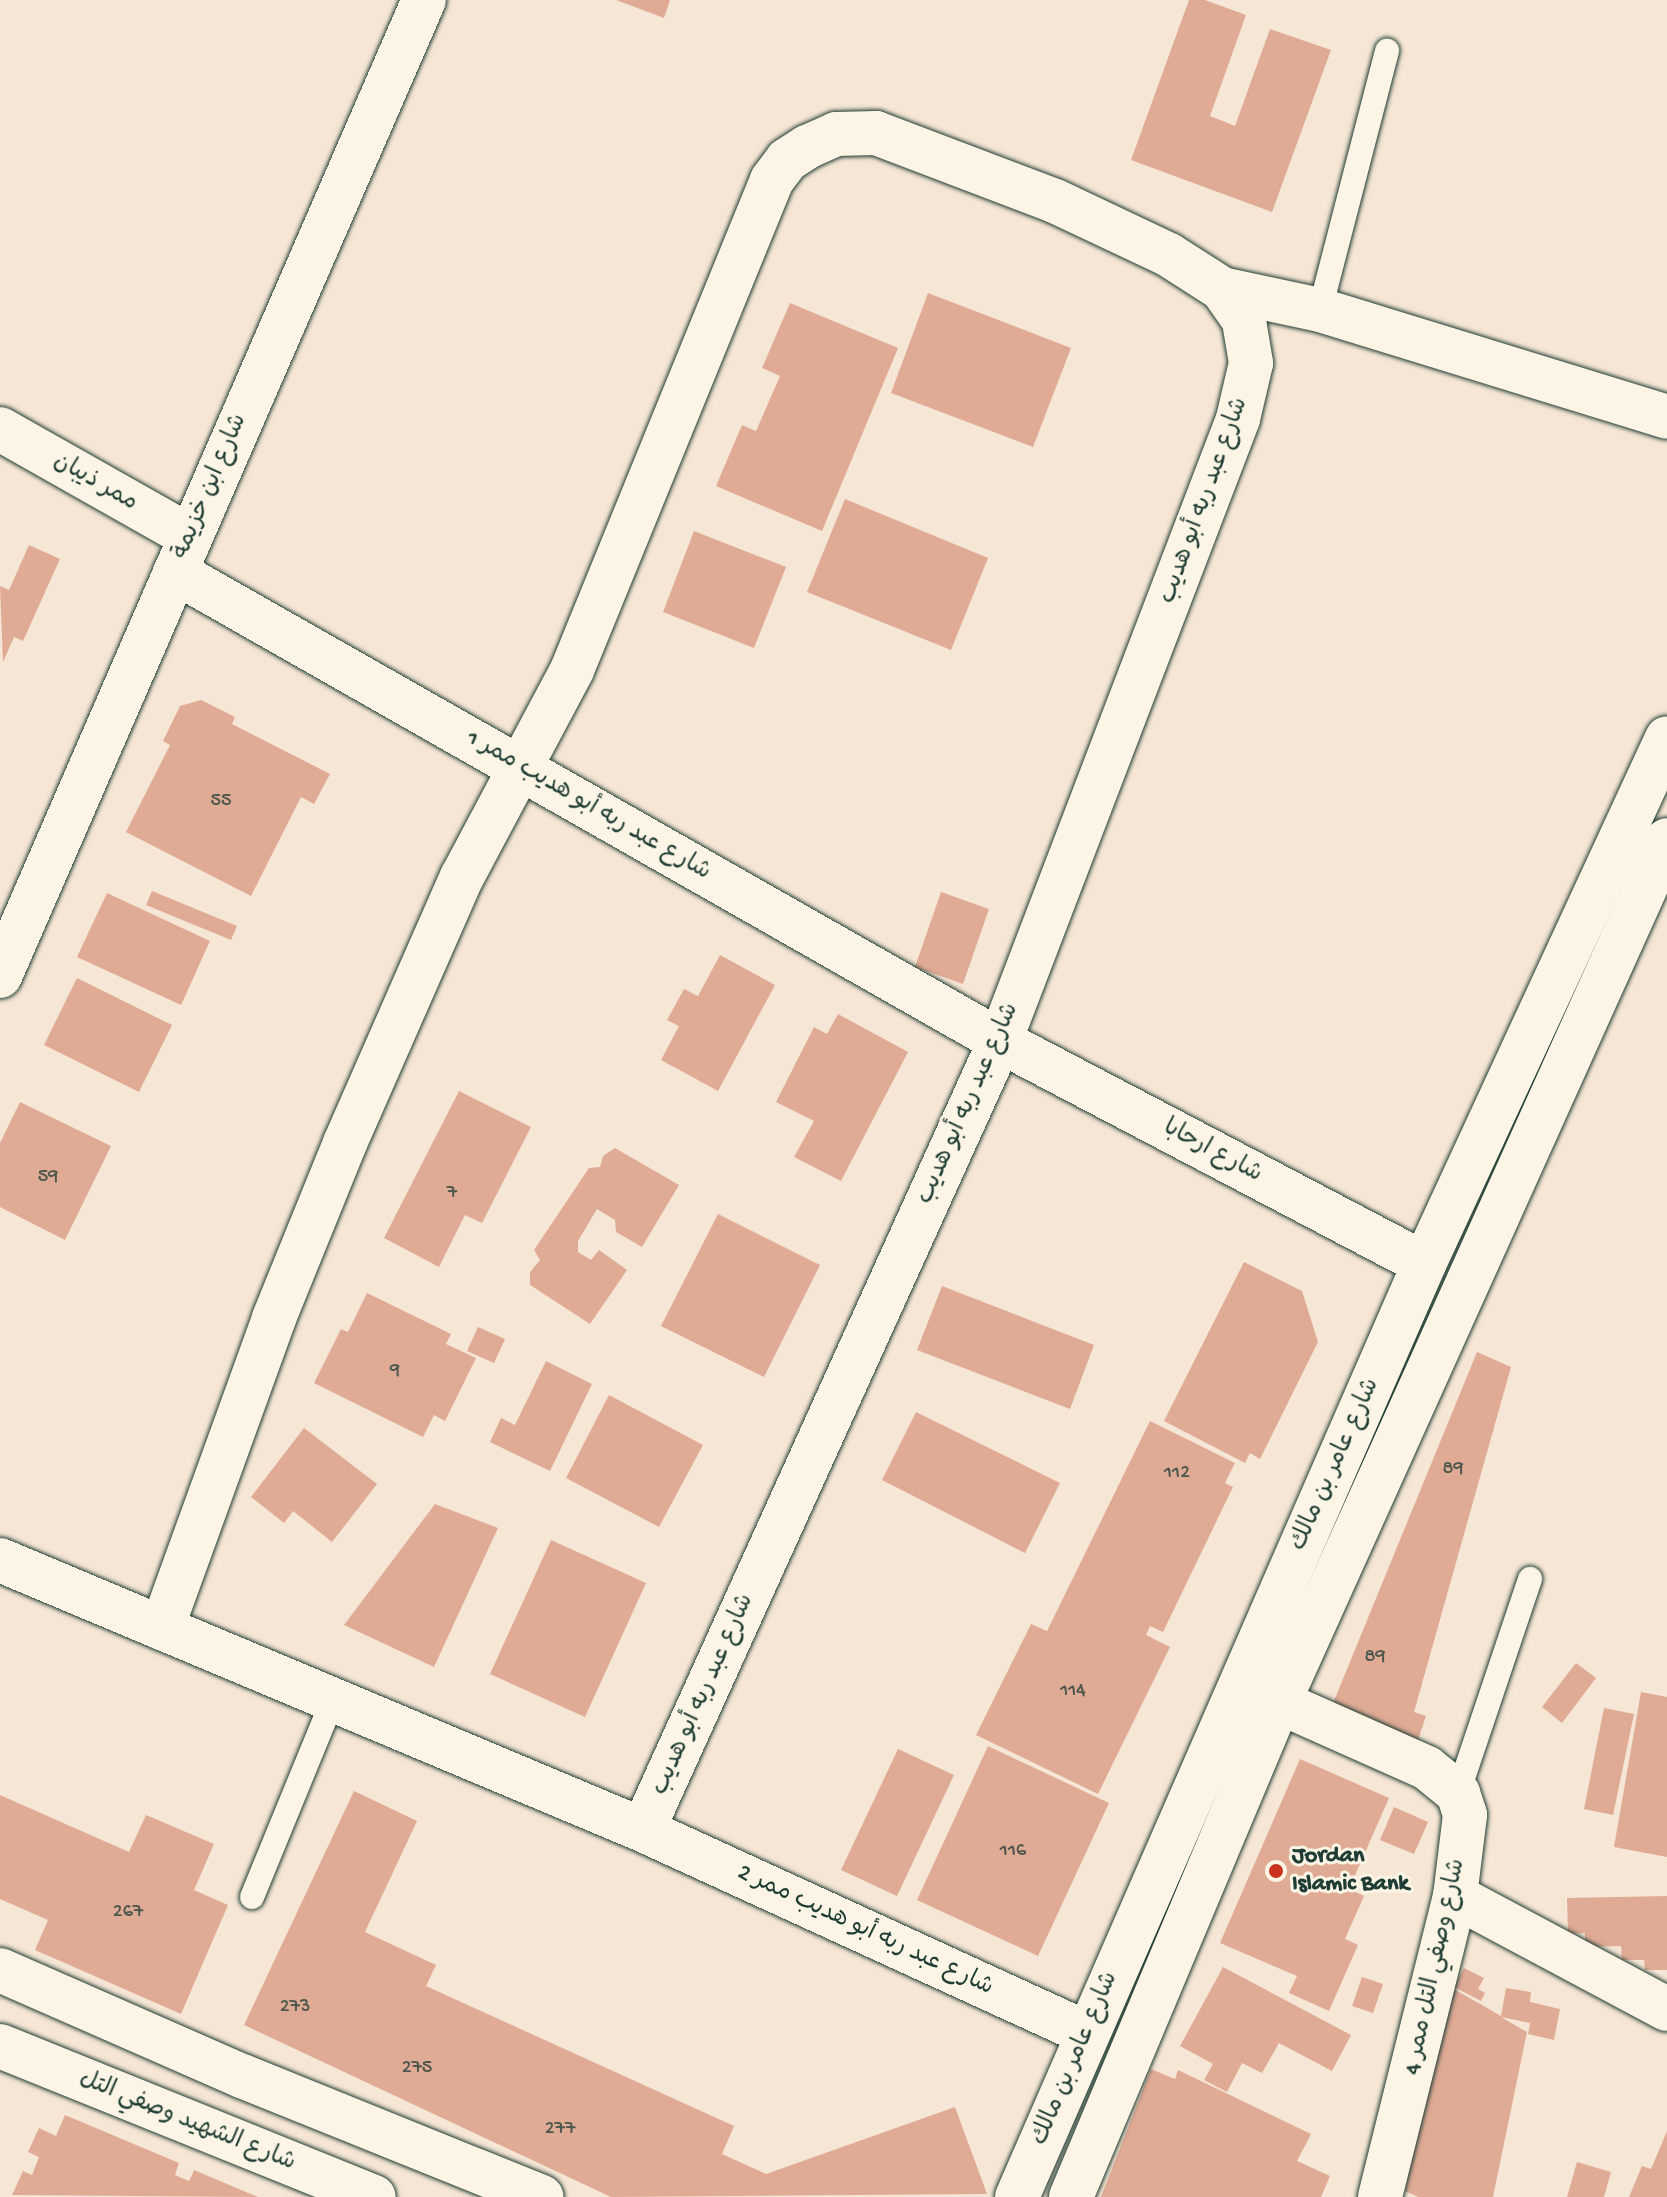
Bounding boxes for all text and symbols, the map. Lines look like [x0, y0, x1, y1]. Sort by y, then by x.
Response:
street label: شارع عبد ربه أبو هديب [1154, 394, 1256, 608]
street label: شارع ابن خزيمة [168, 410, 254, 564]
street label: ممر ذيبان [48, 447, 142, 519]
street label: شارع عبد ربه أبو هديب ممر 1 [461, 724, 715, 888]
house number: 55 [210, 789, 232, 813]
street label: شارع عبد ربه أبو هديب [912, 999, 1026, 1209]
street label: شارع ارحابا [1158, 1114, 1266, 1190]
house number: 59 [38, 1165, 58, 1189]
house number: 7 [447, 1181, 457, 1205]
house number: 9 [390, 1359, 400, 1383]
street label: شارع عامر بن مالك [1285, 1374, 1387, 1556]
house number: 89 [1443, 1457, 1463, 1481]
house number: 112 [1164, 1461, 1190, 1485]
street label: شارع عبد ربه أبو هديب [647, 1590, 761, 1800]
house number: 89 [1365, 1645, 1385, 1669]
house number: 114 [1060, 1679, 1086, 1703]
house number: 116 [1000, 1839, 1026, 1863]
place label: Jordan Islamic Bank [1292, 1843, 1409, 1899]
street label: شارع وصفي التل ممر 4 [1399, 1856, 1473, 2078]
street label: شارع عبد ربه أبو هديب ممر 2 [732, 1859, 998, 2003]
marker: Jordan Islamic Bank [1267, 1862, 1285, 1880]
house number: 267 [113, 1900, 143, 1924]
street label: شارع عامر بن مالك [1026, 1968, 1126, 2150]
house number: 273 [280, 1995, 310, 2019]
house number: 275 [402, 2056, 432, 2080]
street label: شارع الشهيد وصفي التل [75, 2065, 299, 2179]
house number: 277 [545, 2117, 575, 2141]

